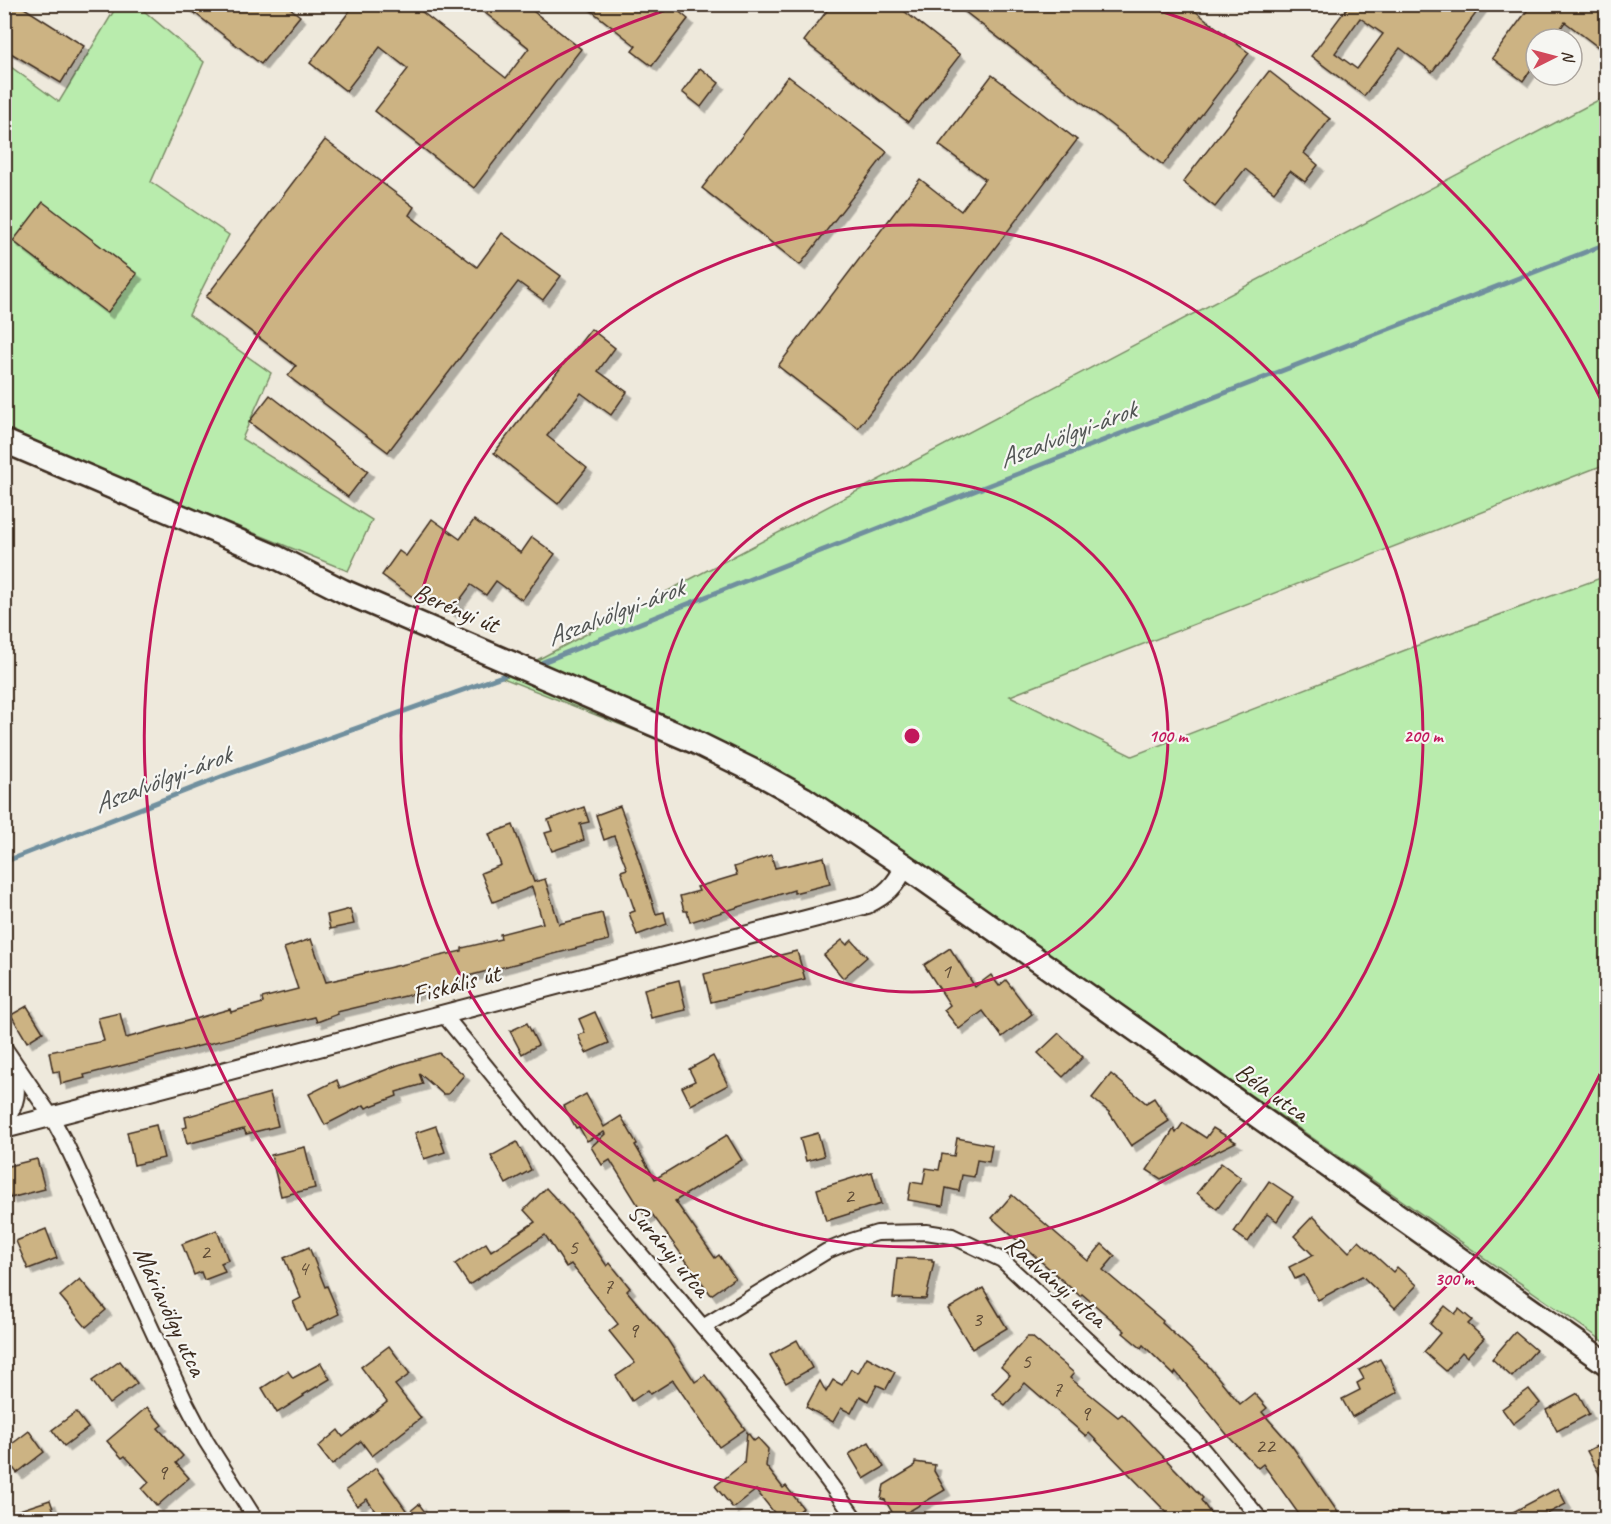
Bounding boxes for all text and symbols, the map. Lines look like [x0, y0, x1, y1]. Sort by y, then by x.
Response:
north arrow [1524, 27, 1584, 87]
text: N [1557, 50, 1579, 65]
water label: Aszalvölgyi-árok [994, 391, 1144, 476]
water label: Aszalvölgyi-árok [542, 569, 692, 654]
street label: Berényi út [408, 575, 506, 642]
text: 100 m [1149, 725, 1189, 747]
text: 200 m [1404, 725, 1444, 747]
centre of rings [902, 726, 922, 746]
water label: Aszalvölgyi-árok [89, 736, 239, 821]
street label: Fiskális út [409, 956, 506, 1011]
house number: 1 [941, 957, 952, 985]
street label: Béla utca [1229, 1055, 1317, 1131]
house number: 2 [844, 1182, 856, 1210]
street label: Surányi utca [620, 1196, 719, 1305]
street label: Radványi utca [998, 1228, 1116, 1336]
house number: 5 [568, 1233, 579, 1261]
house number: 2 [200, 1238, 212, 1266]
street label: Máriavölgy utca [126, 1241, 215, 1382]
house number: 4 [298, 1254, 310, 1282]
text: 300 m [1435, 1268, 1475, 1290]
house number: 7 [603, 1272, 614, 1300]
house number: 3 [972, 1305, 984, 1333]
house number: 9 [628, 1316, 640, 1344]
house number: 5 [1021, 1347, 1032, 1375]
house number: 7 [1052, 1375, 1063, 1403]
house number: 9 [1080, 1399, 1092, 1427]
house number: 22 [1255, 1432, 1277, 1460]
house number: 9 [157, 1458, 169, 1486]

